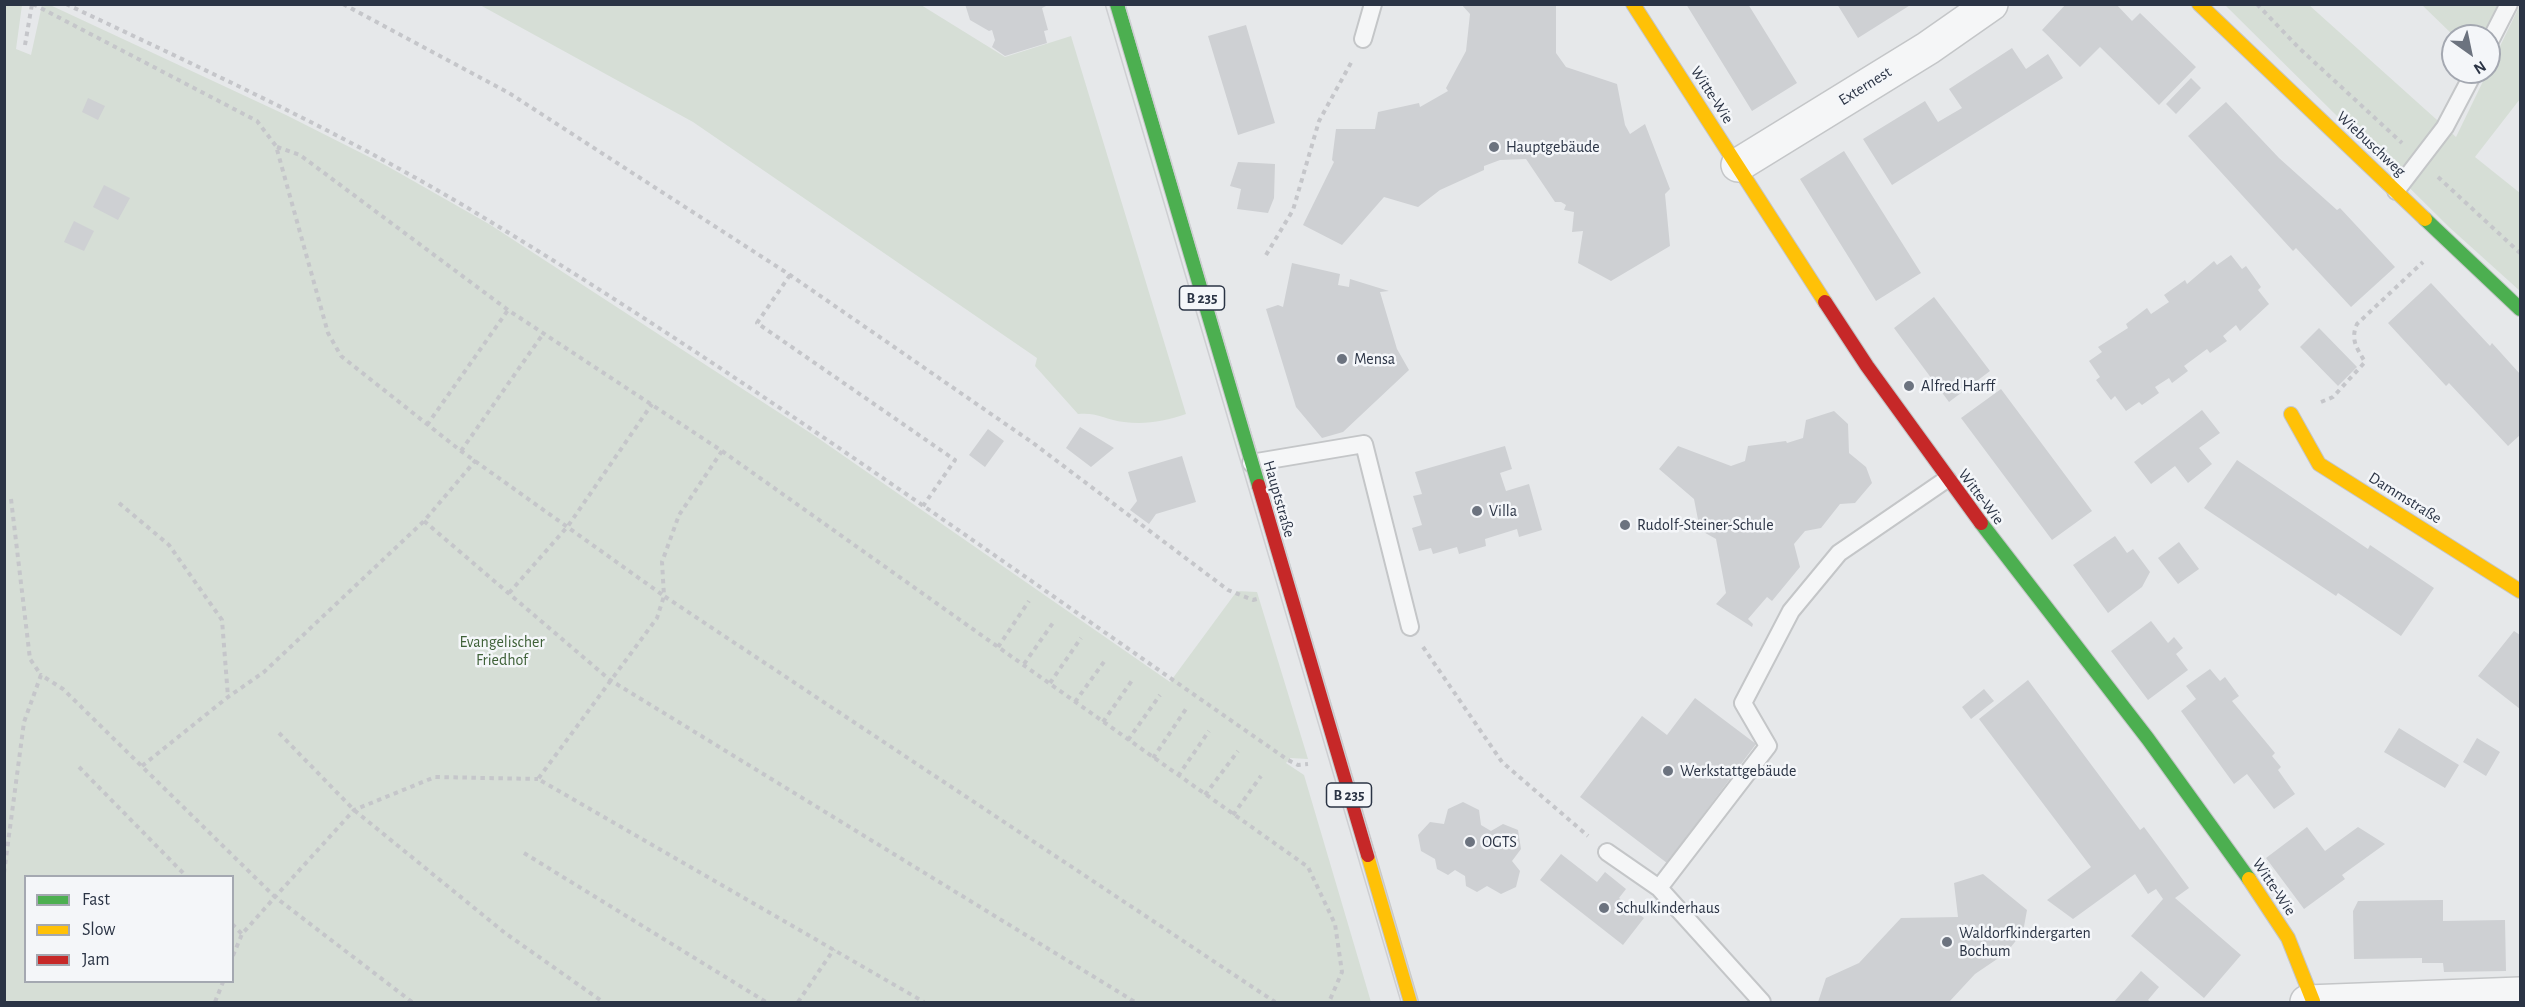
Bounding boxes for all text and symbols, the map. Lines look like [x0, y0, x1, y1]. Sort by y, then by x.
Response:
north arrow [2441, 24, 2501, 84]
text: N [2471, 58, 2489, 77]
street label: Externest [1835, 62, 1895, 110]
street label: Witte-Wie [1686, 63, 1738, 127]
street label: Wiebuschweg [2332, 107, 2410, 181]
place label: Hauptgebäude [1506, 137, 1600, 157]
marker: Hauptgebäude [1487, 140, 1501, 154]
road number: B 235 [1180, 286, 1224, 310]
place label: Mensa [1354, 349, 1395, 369]
marker: Mensa [1335, 352, 1349, 366]
place label: Alfred Harff [1921, 376, 1995, 396]
marker: Alfred Harff [1902, 379, 1916, 393]
street label: Hauptstraße [1259, 458, 1299, 540]
street label: Witte-Wie [1954, 465, 2008, 529]
street label: Dammstraße [2365, 468, 2445, 528]
place label: Villa [1489, 501, 1517, 521]
marker: Villa [1470, 504, 1484, 518]
place label: Rudolf-Steiner-Schule [1637, 515, 1774, 535]
marker: Rudolf-Steiner-Schule [1618, 518, 1632, 532]
park label: Evangelischer Friedhof [459, 632, 545, 670]
place label: Werkstattgebäude [1680, 761, 1796, 781]
marker: Werkstattgebäude [1661, 764, 1675, 778]
road number: B 235 [1326, 783, 1372, 807]
place label: OGTS [1482, 832, 1517, 852]
marker: OGTS [1463, 835, 1477, 849]
street label: Witte-Wie [2248, 855, 2300, 919]
legend [24, 875, 234, 983]
text: Fast [82, 891, 110, 909]
place label: Schulkinderhaus [1616, 898, 1720, 918]
marker: Schulkinderhaus [1597, 901, 1611, 915]
text: Slow [82, 921, 115, 939]
place label: Waldorfkindergarten Bochum [1959, 923, 2091, 961]
marker: Waldorfkindergarten Bochum [1940, 935, 1954, 949]
text: Jam [82, 951, 110, 969]

